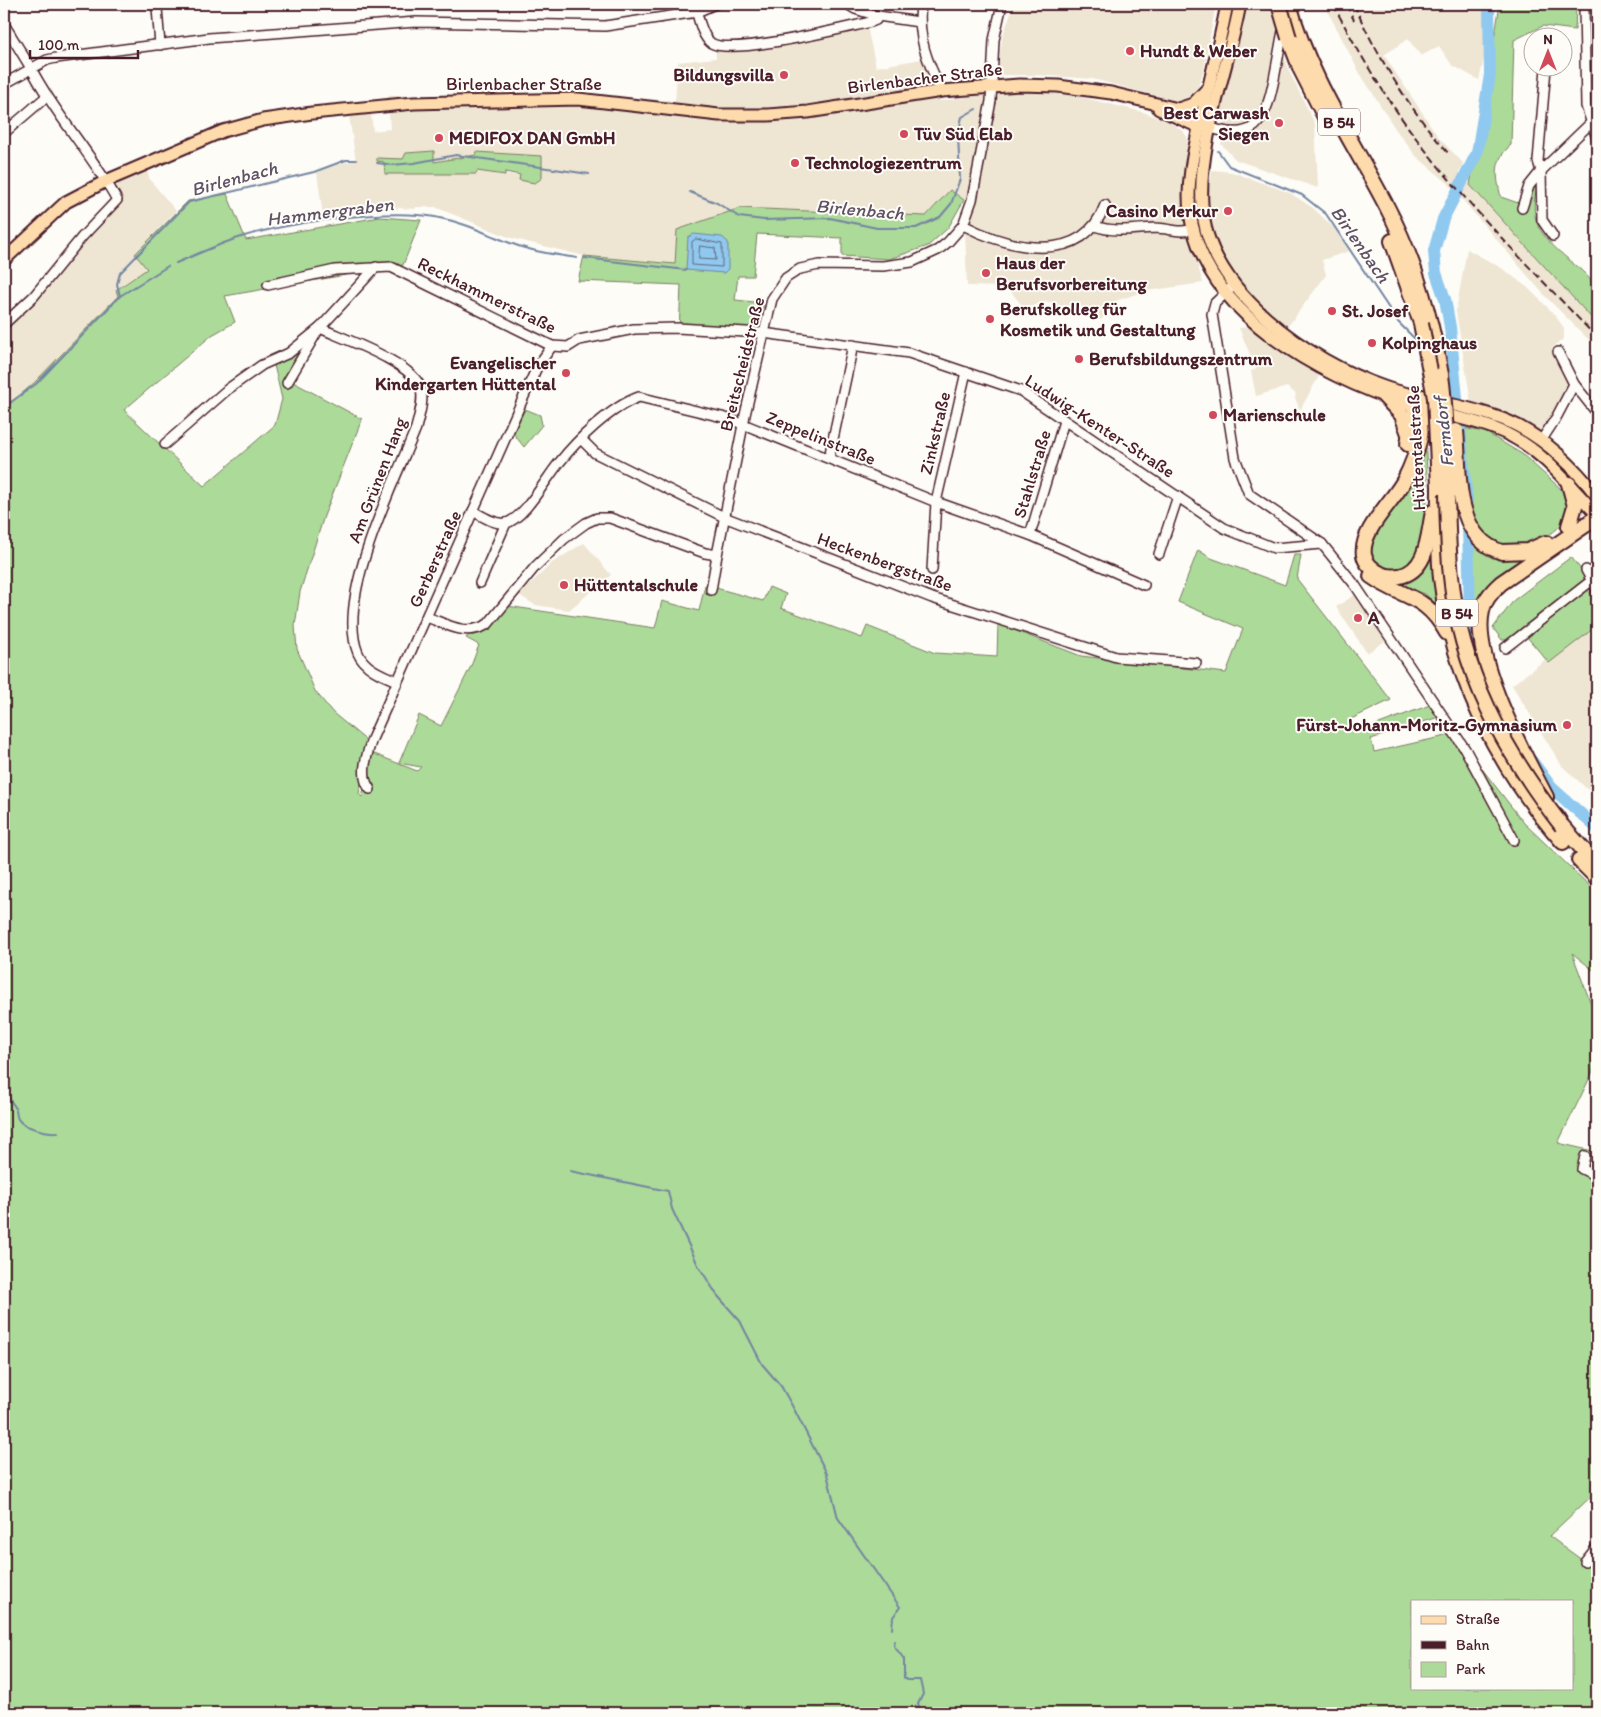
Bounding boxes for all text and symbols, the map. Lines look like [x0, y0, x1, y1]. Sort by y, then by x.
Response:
scale bar [30, 28, 138, 60]
north arrow [1524, 28, 1574, 78]
text: N [1543, 31, 1553, 48]
text: 100 m [38, 36, 80, 54]
place label: Hundt & Weber [1140, 40, 1258, 62]
marker: Hundt & Weber [1124, 45, 1136, 57]
street label: Birlenbacher Straße [846, 58, 1004, 98]
place label: Bildungsvilla [673, 64, 775, 86]
marker: Bildungsvilla [778, 69, 790, 81]
street label: Birlenbacher Straße [446, 73, 602, 95]
place label: Best Carwash Siegen [1163, 102, 1269, 145]
road number: B 54 [1318, 108, 1360, 136]
marker: Best Carwash Siegen [1273, 117, 1285, 129]
place label: Tüv Süd Elab [913, 123, 1013, 145]
place label: MEDIFOX DAN GmbH [449, 127, 615, 149]
marker: Tüv Süd Elab [898, 128, 910, 140]
marker: MEDIFOX DAN GmbH [433, 132, 445, 144]
place label: Technologiezentrum [804, 152, 962, 174]
water label: Birlenbach [188, 156, 281, 201]
marker: Technologiezentrum [789, 157, 801, 169]
water label: Hammergraben [265, 192, 395, 231]
water label: Birlenbach [815, 194, 906, 225]
place label: Casino Merkur [1106, 200, 1219, 222]
water label: Birlenbach [1326, 202, 1396, 288]
marker: Casino Merkur [1222, 205, 1234, 217]
street label: Reckhammerstraße [414, 252, 560, 338]
place label: Haus der Berufsvorbereitung [996, 252, 1147, 295]
marker: Haus der Berufsvorbereitung [980, 267, 992, 279]
street label: Breitscheidstraße [715, 294, 769, 434]
place label: Berufskolleg für Kosmetik und Gestaltung [1000, 298, 1196, 341]
place label: St. Josef [1342, 300, 1409, 322]
marker: St. Josef [1326, 305, 1338, 317]
marker: Berufskolleg für Kosmetik und Gestaltung [984, 313, 996, 325]
place label: Kolpinghaus [1382, 332, 1477, 354]
marker: Kolpinghaus [1366, 337, 1378, 349]
place label: Berufsbildungszentrum [1089, 348, 1273, 370]
place label: Evangelischer Kindergarten Hüttental [375, 352, 557, 395]
marker: Berufsbildungszentrum [1073, 353, 1085, 365]
marker: Evangelischer Kindergarten Hüttental [560, 367, 572, 379]
street label: Ludwig-Kenter-Straße [1021, 369, 1179, 483]
street label: Hüttentalstraße [1402, 385, 1430, 511]
street label: Zinkstraße [915, 389, 955, 477]
water label: Ferndorf [1428, 393, 1459, 468]
place label: Marienschule [1223, 404, 1326, 426]
street label: Zeppelinstraße [763, 406, 879, 470]
marker: Marienschule [1207, 409, 1219, 421]
street label: Am Grünen Hang [343, 413, 411, 546]
street label: Stahlstraße [1008, 427, 1056, 521]
street label: Gerberstraße [404, 507, 466, 611]
street label: Heckenbergstraße [814, 527, 956, 597]
place label: Hüttentalschule [574, 574, 699, 596]
marker: Hüttentalschule [558, 579, 570, 591]
road number: B 54 [1436, 600, 1478, 626]
place label: A [1367, 607, 1380, 629]
marker: A [1352, 612, 1364, 624]
place label: Fürst-Johann-Moritz-Gymnasium [1296, 714, 1558, 736]
marker: Fürst-Johann-Moritz-Gymnasium [1561, 719, 1573, 731]
legend [1411, 1600, 1574, 1690]
text: Straße [1456, 1610, 1500, 1628]
text: Bahn [1456, 1636, 1490, 1654]
text: Park [1456, 1660, 1486, 1678]

